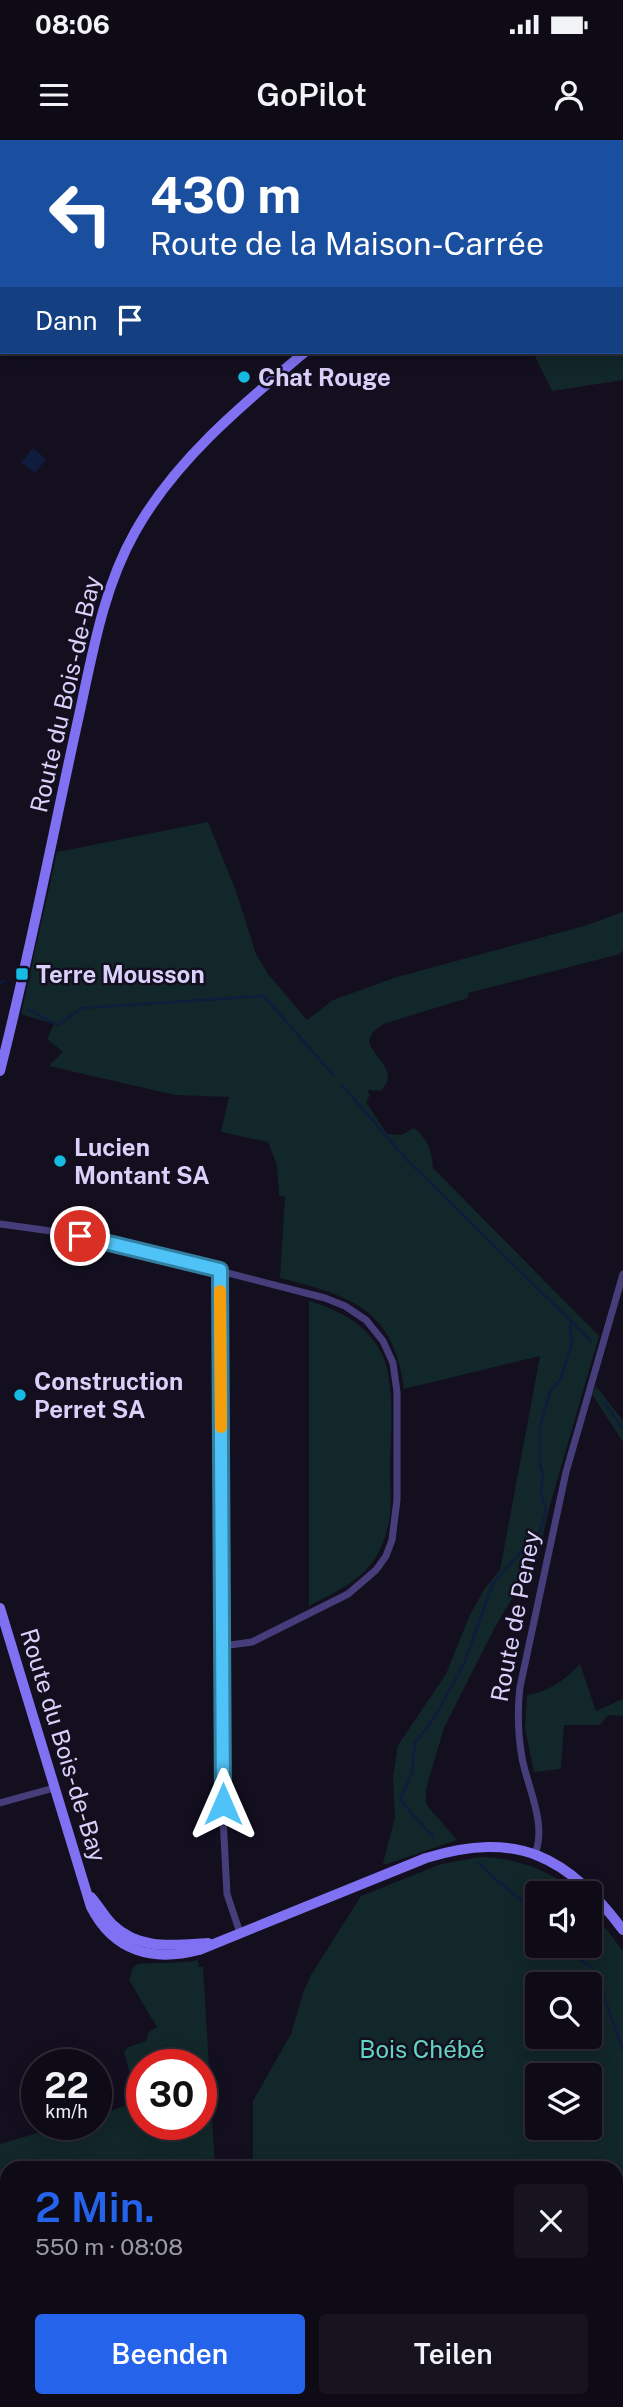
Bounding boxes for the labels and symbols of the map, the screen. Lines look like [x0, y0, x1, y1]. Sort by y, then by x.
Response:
place label: Chat Rouge [258, 363, 391, 391]
marker: Chat Rouge [236, 369, 252, 385]
street label: Route du Bois-de-Bay [24, 573, 106, 815]
place label: Terre Mousson [36, 960, 205, 988]
marker: Terre Mousson [14, 966, 30, 982]
place label: Lucien Montant SA [74, 1133, 210, 1189]
marker: Lucien Montant SA [52, 1153, 68, 1169]
pin [50, 1206, 110, 1266]
place label: Construction Perret SA [34, 1367, 183, 1423]
marker: Construction Perret SA [12, 1387, 28, 1403]
street label: Route de Peney [485, 1528, 545, 1704]
street label: Route du Bois-de-Bay [15, 1625, 113, 1865]
position arrow [186, 1767, 260, 1841]
park label: Bois Chébé [359, 2035, 485, 2063]
speed limit sign: 30 [126, 2049, 217, 2140]

